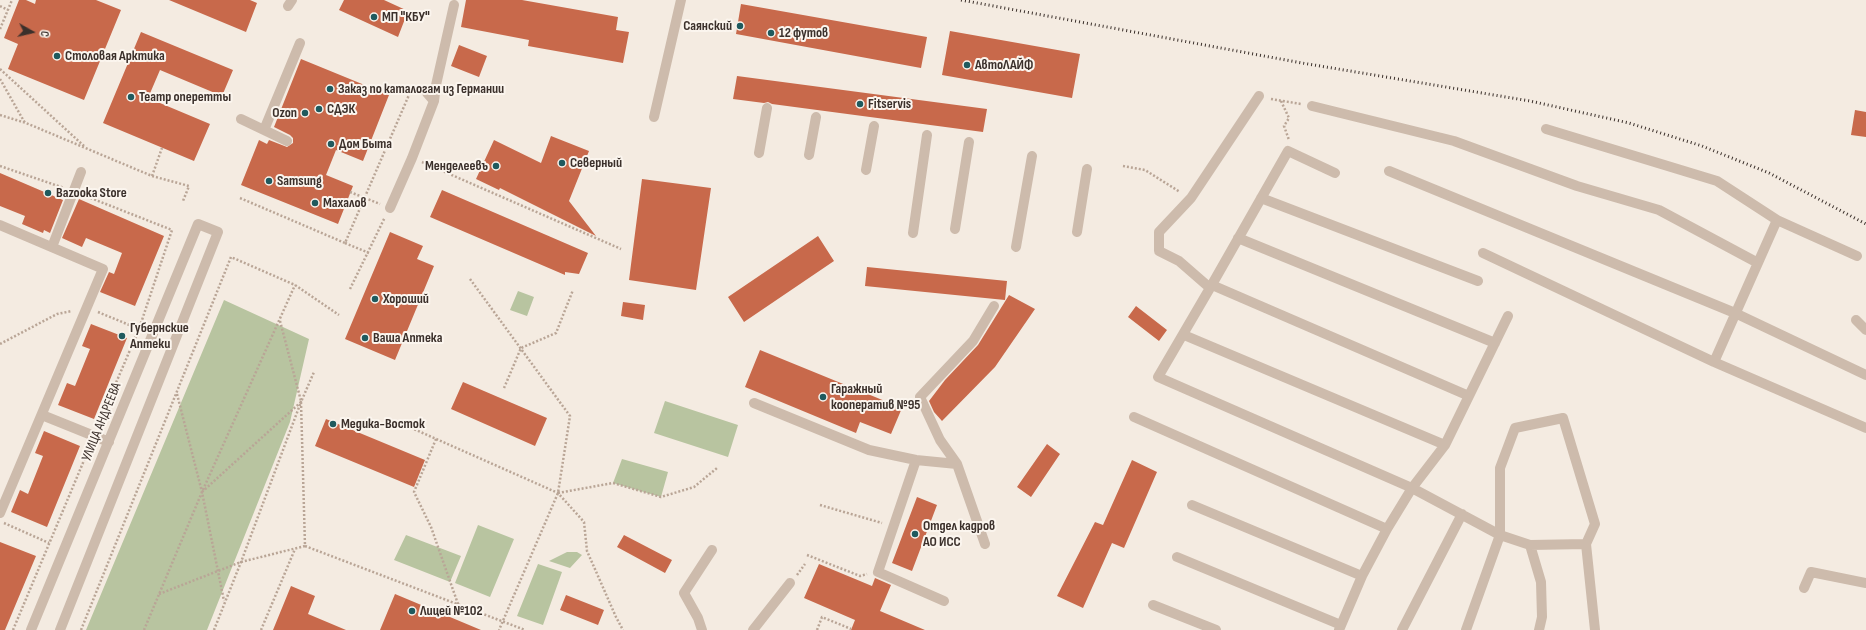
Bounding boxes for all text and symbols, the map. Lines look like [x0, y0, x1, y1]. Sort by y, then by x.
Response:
place label: МП "КБУ" [382, 9, 430, 25]
north arrow [12, 12, 52, 52]
marker: МП "КБУ" [369, 12, 379, 22]
place label: Саянский [683, 18, 732, 34]
marker: Саянский [735, 21, 745, 31]
place label: 12 футов [779, 25, 828, 41]
marker: 12 футов [766, 28, 776, 38]
text: С [38, 30, 51, 37]
place label: Столовая Арктика [65, 48, 165, 64]
marker: Столовая Арктика [52, 51, 62, 61]
place label: АвтоЛАЙФ [975, 57, 1033, 73]
marker: АвтоЛАЙФ [962, 60, 972, 70]
place label: Заказ по каталогам из Германии [338, 81, 504, 97]
marker: Заказ по каталогам из Германии [325, 84, 335, 94]
place label: Театр оперетты [139, 89, 231, 105]
marker: Театр оперетты [126, 92, 136, 102]
place label: Fitservis [868, 96, 911, 112]
marker: Fitservis [855, 99, 865, 109]
place label: СДЭК [327, 101, 355, 117]
marker: СДЭК [314, 104, 324, 114]
place label: Ozon [272, 105, 297, 121]
marker: Ozon [300, 108, 310, 118]
place label: Дом Быта [339, 136, 392, 152]
marker: Дом Быта [326, 139, 336, 149]
place label: Северный [570, 155, 622, 171]
place label: Менделеевъ [425, 158, 488, 174]
marker: Северный [557, 158, 567, 168]
marker: Менделеевъ [491, 161, 501, 171]
place label: Samsung [277, 173, 322, 189]
marker: Samsung [264, 176, 274, 186]
place label: Bazooka Store [56, 185, 127, 201]
marker: Bazooka Store [43, 188, 53, 198]
place label: Махалов [323, 195, 367, 211]
marker: Махалов [310, 198, 320, 208]
place label: Хороший [383, 291, 429, 307]
marker: Хороший [370, 294, 380, 304]
place label: Губернские Аптеки [130, 320, 189, 352]
place label: Ваша Аптека [373, 330, 442, 346]
marker: Губернские Аптеки [117, 331, 127, 341]
marker: Ваша Аптека [360, 333, 370, 343]
street label: УЛИЦА АНДРЕЕВА [79, 380, 125, 464]
place label: Гаражный кооператив №95 [831, 381, 920, 414]
marker: Гаражный кооператив №95 [818, 392, 828, 402]
place label: Медика-Восток [341, 416, 425, 432]
marker: Медика-Восток [328, 419, 338, 429]
place label: Отдел кадров АО ИСС [923, 518, 995, 550]
marker: Отдел кадров АО ИСС [910, 529, 920, 539]
place label: Лицей №102 [420, 603, 483, 619]
marker: Лицей №102 [407, 606, 417, 616]

